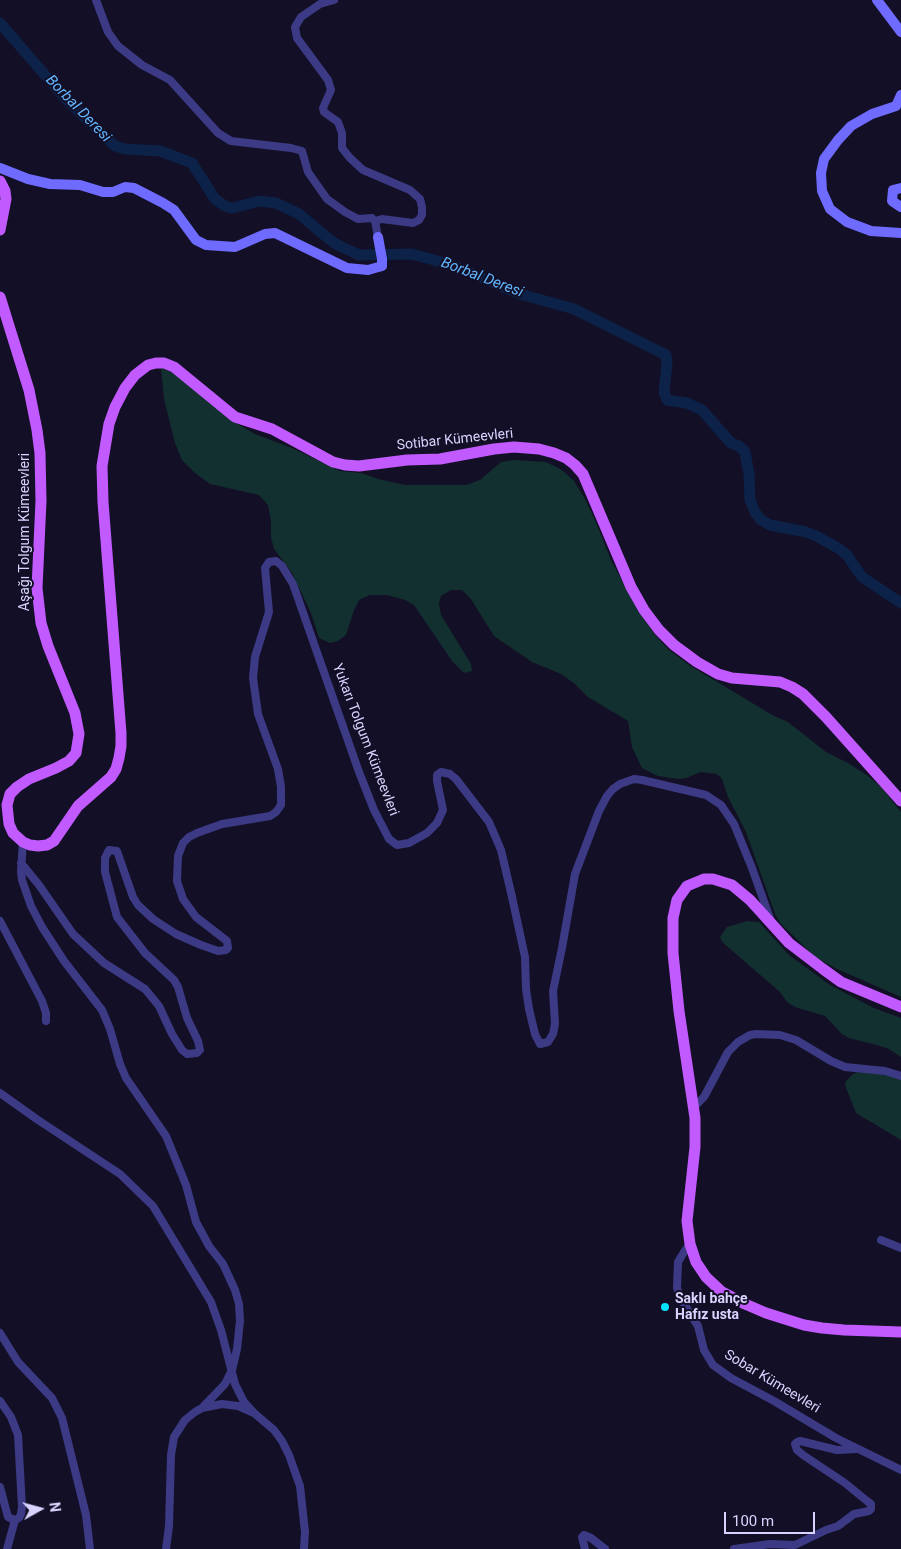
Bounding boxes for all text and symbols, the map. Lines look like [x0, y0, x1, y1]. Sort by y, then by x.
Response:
water label: Borbal Deresi [42, 72, 114, 146]
water label: Borbal Deresi [438, 254, 526, 302]
street label: Sotibar Kümeevleri [396, 426, 514, 454]
street label: Aşağı Tolgum Kümeevleri [17, 453, 33, 611]
street label: Yukarı Tolgum Kümeevleri [328, 661, 402, 819]
place label: Saklı bahçe Hafız usta [675, 1291, 748, 1324]
marker: Saklı bahçe Hafız usta [659, 1301, 671, 1313]
street label: Sobar Kümeevleri [721, 1347, 823, 1417]
north arrow [15, 1484, 65, 1534]
text: N [46, 1501, 63, 1513]
scale bar [726, 1502, 817, 1534]
text: 100 m [732, 1512, 774, 1530]

